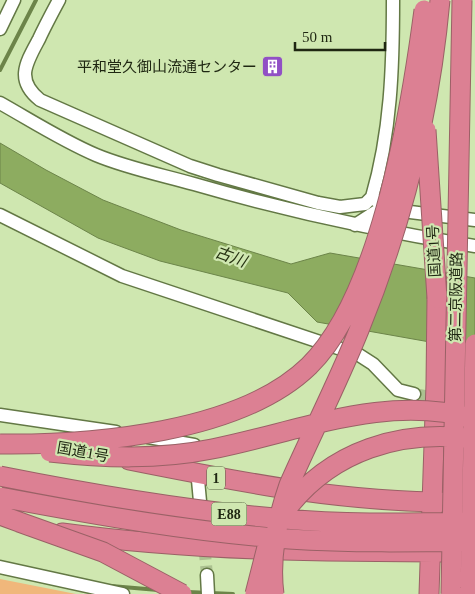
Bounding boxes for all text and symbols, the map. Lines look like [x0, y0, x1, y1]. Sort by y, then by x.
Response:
scale bar [295, 20, 385, 52]
text: 50 m [302, 29, 333, 45]
building icon: 平和堂久御山流通センター [261, 55, 285, 79]
place label: 平和堂久御山流通センター [77, 59, 257, 75]
street label: 国道1号 [425, 224, 443, 278]
water label: 古川 [213, 243, 251, 271]
street label: 第二京阪道路 [447, 252, 465, 342]
street label: 国道1号 [56, 440, 110, 464]
road number: 1 [207, 466, 225, 489]
road number: E88 [212, 502, 246, 526]

